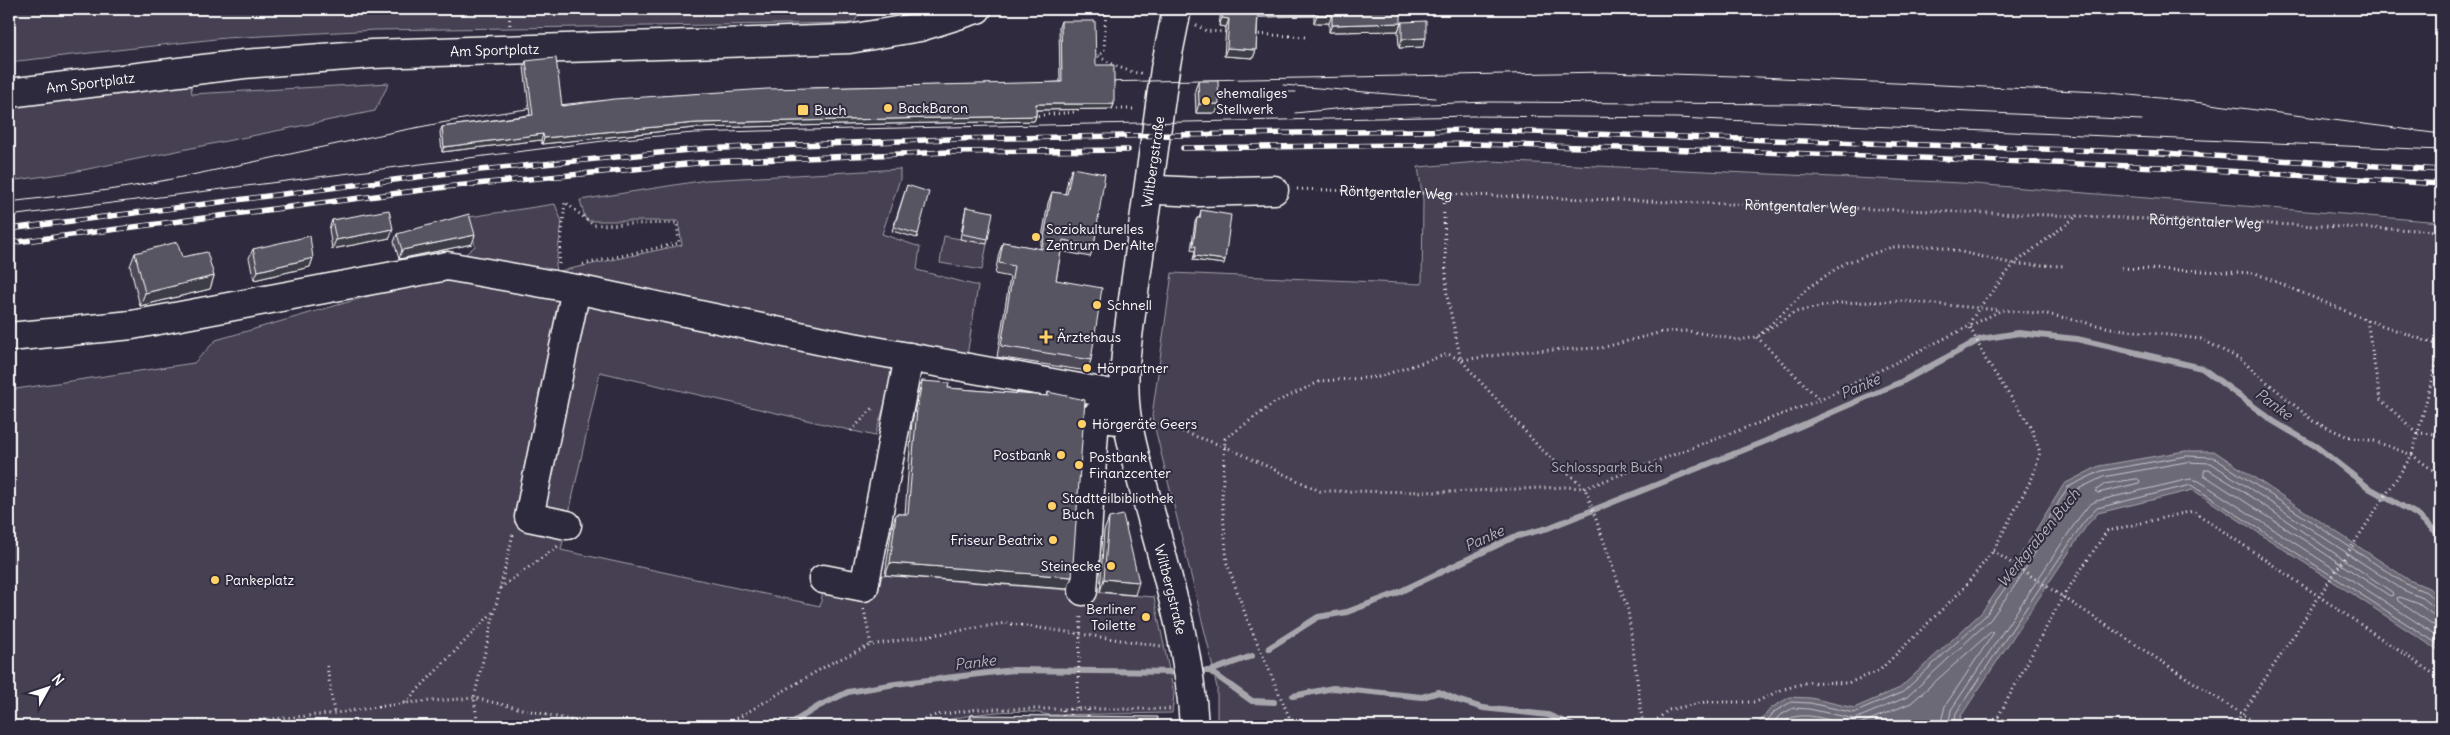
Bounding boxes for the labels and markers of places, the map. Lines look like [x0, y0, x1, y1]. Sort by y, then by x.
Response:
place label: ehemaliges Stellwerk [1216, 84, 1287, 118]
marker: ehemaliges Stellwerk [1200, 95, 1212, 107]
place label: BackBaron [898, 99, 968, 117]
place label: Buch [814, 101, 846, 119]
marker: BackBaron [882, 102, 894, 114]
marker: Buch [796, 103, 810, 117]
place label: Soziokulturelles Zentrum Der Alte [1046, 220, 1154, 254]
marker: Soziokulturelles Zentrum Der Alte [1030, 231, 1042, 243]
place label: Schnell [1107, 296, 1152, 314]
marker: Schnell [1091, 299, 1103, 311]
place label: Ärztehaus [1057, 328, 1121, 346]
marker: Ärztehaus [1039, 330, 1053, 344]
place label: Hörpartner [1097, 359, 1169, 377]
marker: Hörpartner [1081, 362, 1093, 374]
place label: Hörgeräte Geers [1092, 415, 1197, 433]
marker: Hörgeräte Geers [1076, 418, 1088, 430]
place label: Postbank [993, 446, 1051, 464]
place label: Postbank Finanzcenter [1089, 448, 1171, 482]
marker: Postbank [1055, 449, 1067, 461]
marker: Postbank Finanzcenter [1073, 459, 1085, 471]
place label: Stadtteilbibliothek Buch [1062, 489, 1174, 523]
marker: Stadtteilbibliothek Buch [1046, 500, 1058, 512]
place label: Friseur Beatrix [951, 531, 1043, 549]
marker: Friseur Beatrix [1047, 534, 1059, 546]
place label: Steinecke [1041, 557, 1101, 575]
marker: Steinecke [1105, 560, 1117, 572]
place label: Pankeplatz [225, 571, 295, 589]
marker: Pankeplatz [209, 574, 221, 586]
place label: Berliner Toilette [1086, 600, 1136, 634]
marker: Berliner Toilette [1140, 611, 1152, 623]

